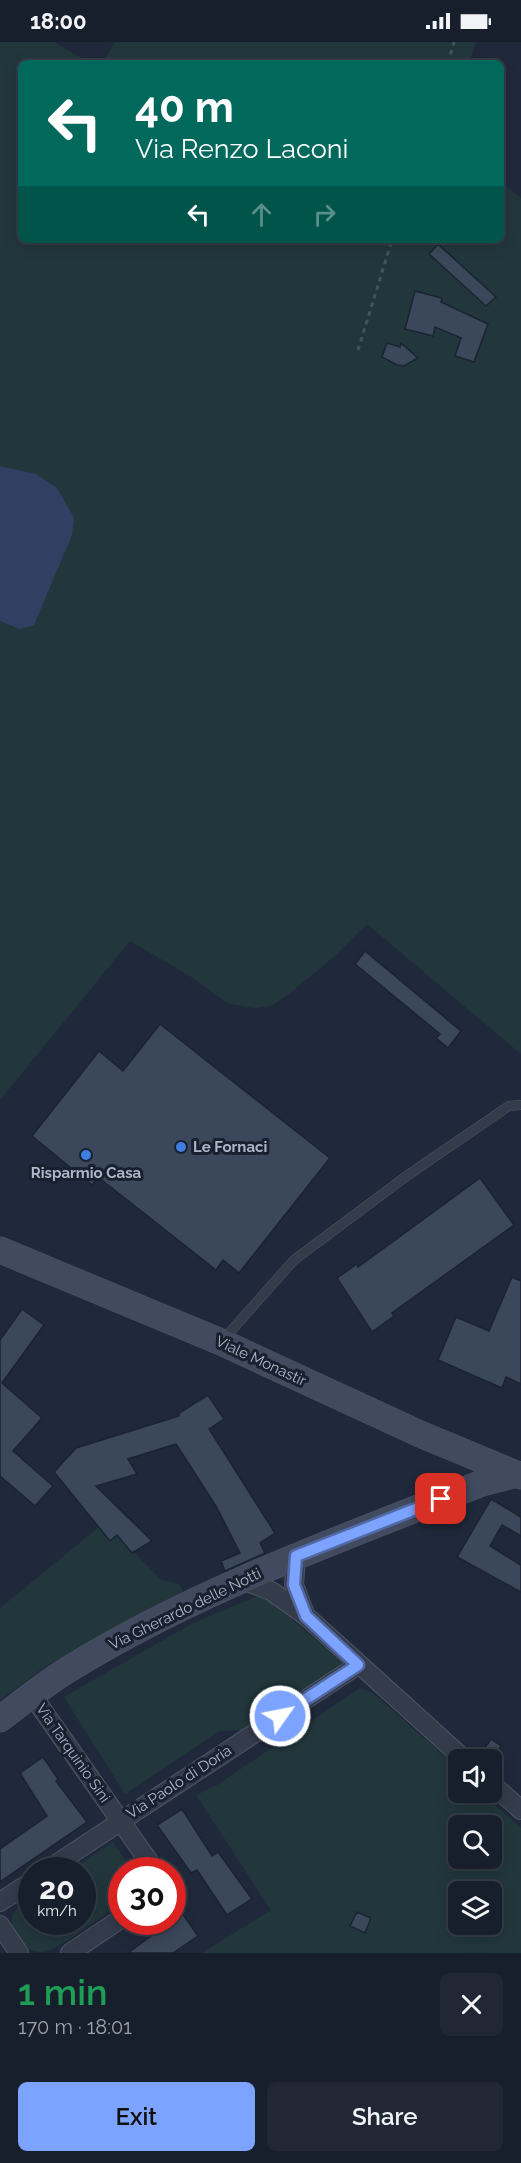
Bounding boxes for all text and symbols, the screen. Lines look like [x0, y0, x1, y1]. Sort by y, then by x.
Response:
text: 18:00 [30, 8, 87, 34]
text: 40 m [135, 83, 234, 132]
icon: left [36, 84, 114, 162]
text: Via Renzo Laconi [135, 133, 348, 164]
icon: left [182, 198, 215, 231]
icon: ahead [245, 198, 278, 231]
icon: right [308, 198, 341, 231]
place label: Le Fornaci [193, 1138, 267, 1156]
marker: Le Fornaci [174, 1140, 188, 1154]
marker: Risparmio Casa [79, 1148, 93, 1162]
place label: Risparmio Casa [31, 1164, 142, 1182]
street label: Viale Monastir [213, 1332, 310, 1390]
pin [415, 1473, 466, 1524]
icon: arrive [424, 1482, 457, 1515]
street label: Via Gherardo delle Notti [106, 1564, 264, 1654]
position arrow [248, 1684, 312, 1748]
street label: Via Tarquinio Sini [32, 1700, 114, 1806]
street label: Via Paolo di Doria [123, 1741, 235, 1823]
map controls [448, 1749, 502, 1935]
button: sound [448, 1749, 502, 1803]
button: search [448, 1815, 502, 1869]
speed limit sign: 30 [108, 1857, 186, 1935]
text: 20 [39, 1871, 75, 1906]
button: layers [448, 1881, 502, 1935]
text: km/h [37, 1902, 77, 1920]
text: 1 min [18, 1971, 107, 2013]
button: close [440, 1973, 503, 2036]
text: 170 m · 18:01 [18, 2015, 132, 2039]
button: Exit [18, 2082, 255, 2151]
button: Share [267, 2082, 503, 2151]

